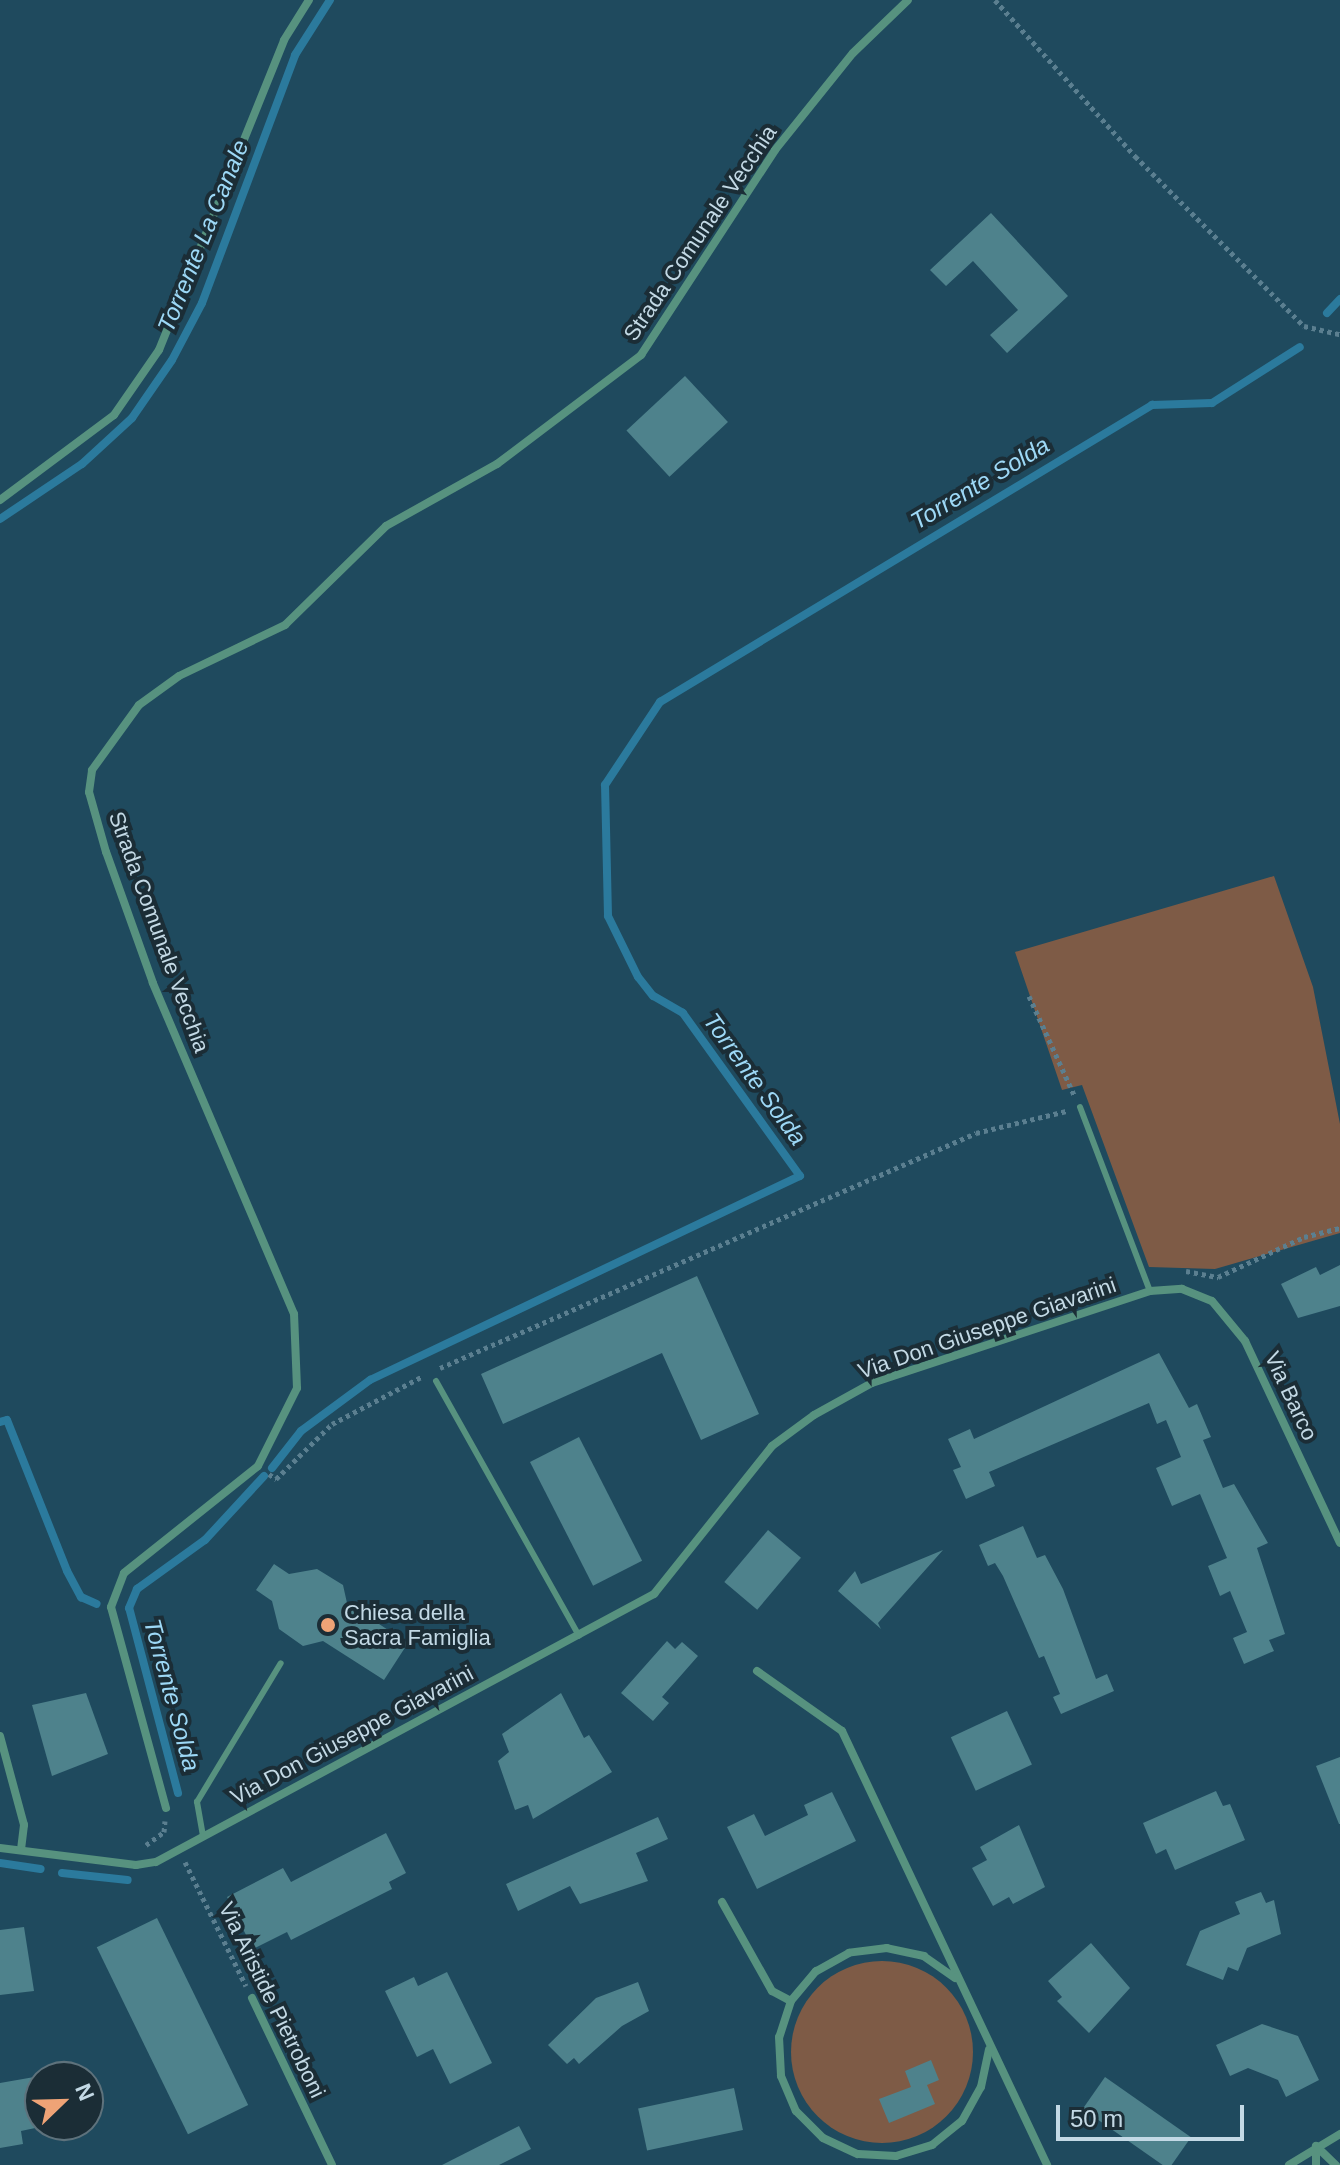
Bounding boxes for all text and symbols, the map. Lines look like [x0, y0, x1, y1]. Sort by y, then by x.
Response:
street label: Strada Comunale Vecchia [618, 120, 782, 346]
water label: Torrente La Canale [151, 136, 255, 336]
water label: Torrente Solda [905, 430, 1055, 536]
street label: Strada Comunale Vecchia [103, 808, 215, 1056]
water label: Torrente Solda [697, 1007, 813, 1151]
street label: Via Don Giuseppe Giavarini [855, 1271, 1119, 1385]
street label: Via Barco [1259, 1347, 1323, 1445]
place label: Chiesa della Sacra Famiglia [344, 1599, 491, 1650]
water label: Torrente Solda [138, 1616, 206, 1774]
marker: Chiesa della Sacra Famiglia [319, 1616, 337, 1634]
street label: Via Don Giuseppe Giavarini [226, 1660, 478, 1810]
street label: Via Aristide Pietroboni [213, 1897, 331, 2103]
north arrow [24, 2061, 104, 2141]
text: N [70, 2080, 99, 2104]
scale bar [1060, 2089, 1248, 2139]
text: 50 m [1070, 2105, 1123, 2132]

